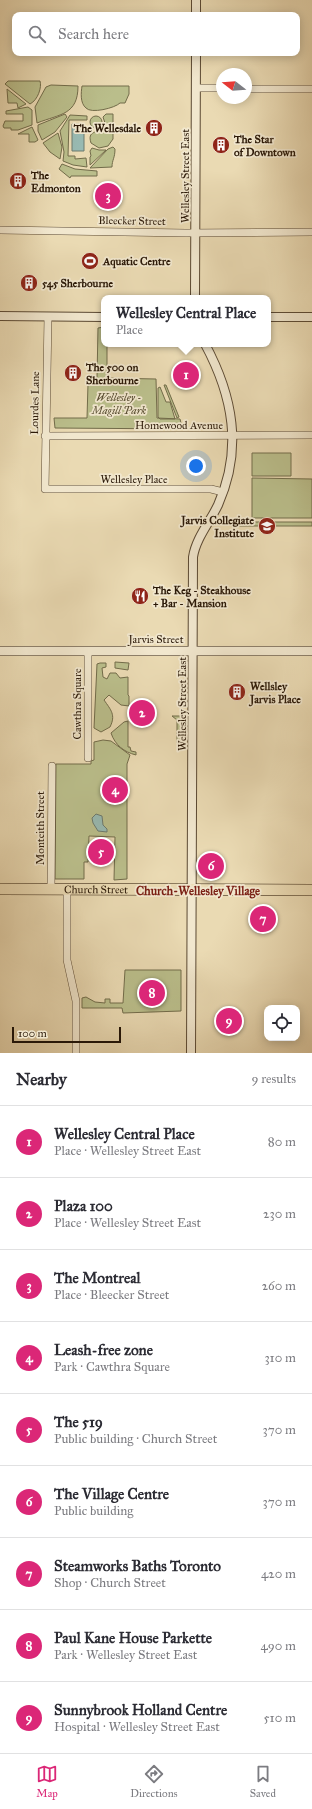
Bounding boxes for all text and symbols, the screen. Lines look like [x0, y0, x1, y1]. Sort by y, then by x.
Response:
search box [12, 12, 300, 56]
icon: search [26, 23, 48, 45]
text: Search here [58, 25, 129, 43]
north arrow [216, 68, 252, 104]
building icon: The Wellesdale [144, 118, 164, 138]
place label: The Wellesdale [73, 122, 141, 135]
street label: Wellesley Street East [179, 129, 192, 223]
place label: The Star of Downtown [233, 133, 296, 159]
building icon: The Star of Downtown [211, 135, 231, 155]
place label: The Edmonton [30, 169, 81, 195]
building icon: The Edmonton [8, 171, 28, 191]
pin: 3 [95, 181, 121, 211]
street label: Bleecker Street [98, 214, 166, 228]
sports icon: Aquatic Centre [80, 251, 100, 271]
place label: Aquatic Centre [102, 255, 171, 269]
building icon: 545 Sherbourne [19, 273, 39, 293]
place label: 545 Sherbourne [42, 277, 113, 291]
popup [101, 295, 271, 347]
text: Wellesley Central Place [116, 304, 256, 322]
text: Place [116, 322, 143, 338]
pin: 1 [173, 360, 199, 390]
place label: The 500 on Sherbourne [85, 361, 139, 387]
building icon: The 500 on Sherbourne [63, 363, 83, 383]
street label: Lourdes Lane [28, 371, 42, 435]
park label: Wellesley - Magill Park [91, 391, 146, 417]
street label: Homewood Avenue [135, 419, 223, 432]
your location [186, 456, 206, 476]
street label: Wellesley Place [100, 473, 168, 486]
place label: Jarvis Collegiate Institute [179, 514, 254, 540]
school or university icon: Jarvis Collegiate Institute [257, 516, 277, 536]
place label: The Keg - Steakhouse + Bar - Mansion [152, 584, 251, 610]
restaurant icon: The Keg - Steakhouse + Bar - Mansion [130, 586, 150, 606]
street label: Jarvis Street [127, 633, 184, 647]
street label: Wellesley Street East [176, 657, 189, 751]
street label: Cawthra Square [71, 668, 85, 740]
place label: Wellsley Jarvis Place [248, 680, 301, 707]
building icon: Wellsley Jarvis Place [227, 682, 247, 702]
pin: 2 [129, 698, 155, 728]
pin: 4 [102, 775, 128, 805]
street label: Monteith Street [34, 791, 47, 865]
pin: 5 [88, 837, 114, 867]
pin: 6 [198, 851, 224, 881]
street label: Church Street [64, 883, 128, 896]
district label: Church-Wellesley Village [136, 884, 260, 899]
pin: 7 [250, 904, 276, 934]
pin: 8 [139, 978, 165, 1008]
map controls [264, 1005, 300, 1041]
button: locate [264, 1005, 300, 1041]
pin: 9 [216, 1006, 242, 1036]
scale bar [12, 1025, 121, 1044]
text: 100 m [18, 1027, 47, 1040]
text: Nearby [16, 1069, 67, 1090]
text: 9 results [252, 1071, 296, 1087]
text: Wellesley Central Place [54, 1125, 195, 1143]
text: 1 [26, 1134, 32, 1150]
text: 80 m [268, 1134, 296, 1150]
text: Place · Wellesley Street East [54, 1143, 201, 1159]
text: Plaza 100 [54, 1197, 113, 1215]
text: 2 [26, 1206, 32, 1222]
text: 230 m [263, 1206, 296, 1222]
text: Place · Wellesley Street East [54, 1215, 201, 1231]
text: The Montreal [54, 1269, 141, 1287]
text: 3 [26, 1278, 32, 1294]
text: 260 m [262, 1278, 296, 1294]
text: Place · Bleecker Street [54, 1287, 169, 1303]
text: Leash-free zone [54, 1341, 153, 1359]
text: 4 [25, 1350, 33, 1366]
text: 310 m [264, 1350, 296, 1366]
text: Park · Cawthra Square [54, 1359, 170, 1375]
text: The 519 [54, 1413, 103, 1431]
text: 5 [26, 1422, 32, 1438]
text: 370 m [263, 1422, 296, 1438]
text: Public building · Church Street [54, 1431, 217, 1447]
text: The Village Centre [54, 1485, 169, 1503]
text: 6 [26, 1494, 32, 1510]
text: 370 m [263, 1494, 296, 1510]
text: Public building [54, 1503, 133, 1519]
text: Steamworks Baths Toronto [54, 1557, 221, 1575]
text: 7 [26, 1566, 32, 1582]
text: 420 m [261, 1566, 296, 1582]
text: Shop · Church Street [54, 1575, 166, 1591]
text: Paul Kane House Parkette [54, 1629, 212, 1647]
text: 8 [26, 1638, 32, 1654]
text: 490 m [260, 1638, 296, 1654]
text: Park · Wellesley Street East [54, 1647, 197, 1663]
text: Sunnybrook Holland Centre [54, 1701, 227, 1719]
text: 9 [26, 1710, 32, 1726]
text: 510 m [264, 1710, 296, 1726]
text: Hospital · Wellesley Street East [54, 1719, 220, 1735]
tab: Map [36, 1763, 58, 1800]
tab: Directions [130, 1763, 178, 1800]
tab: Saved [250, 1763, 276, 1800]

